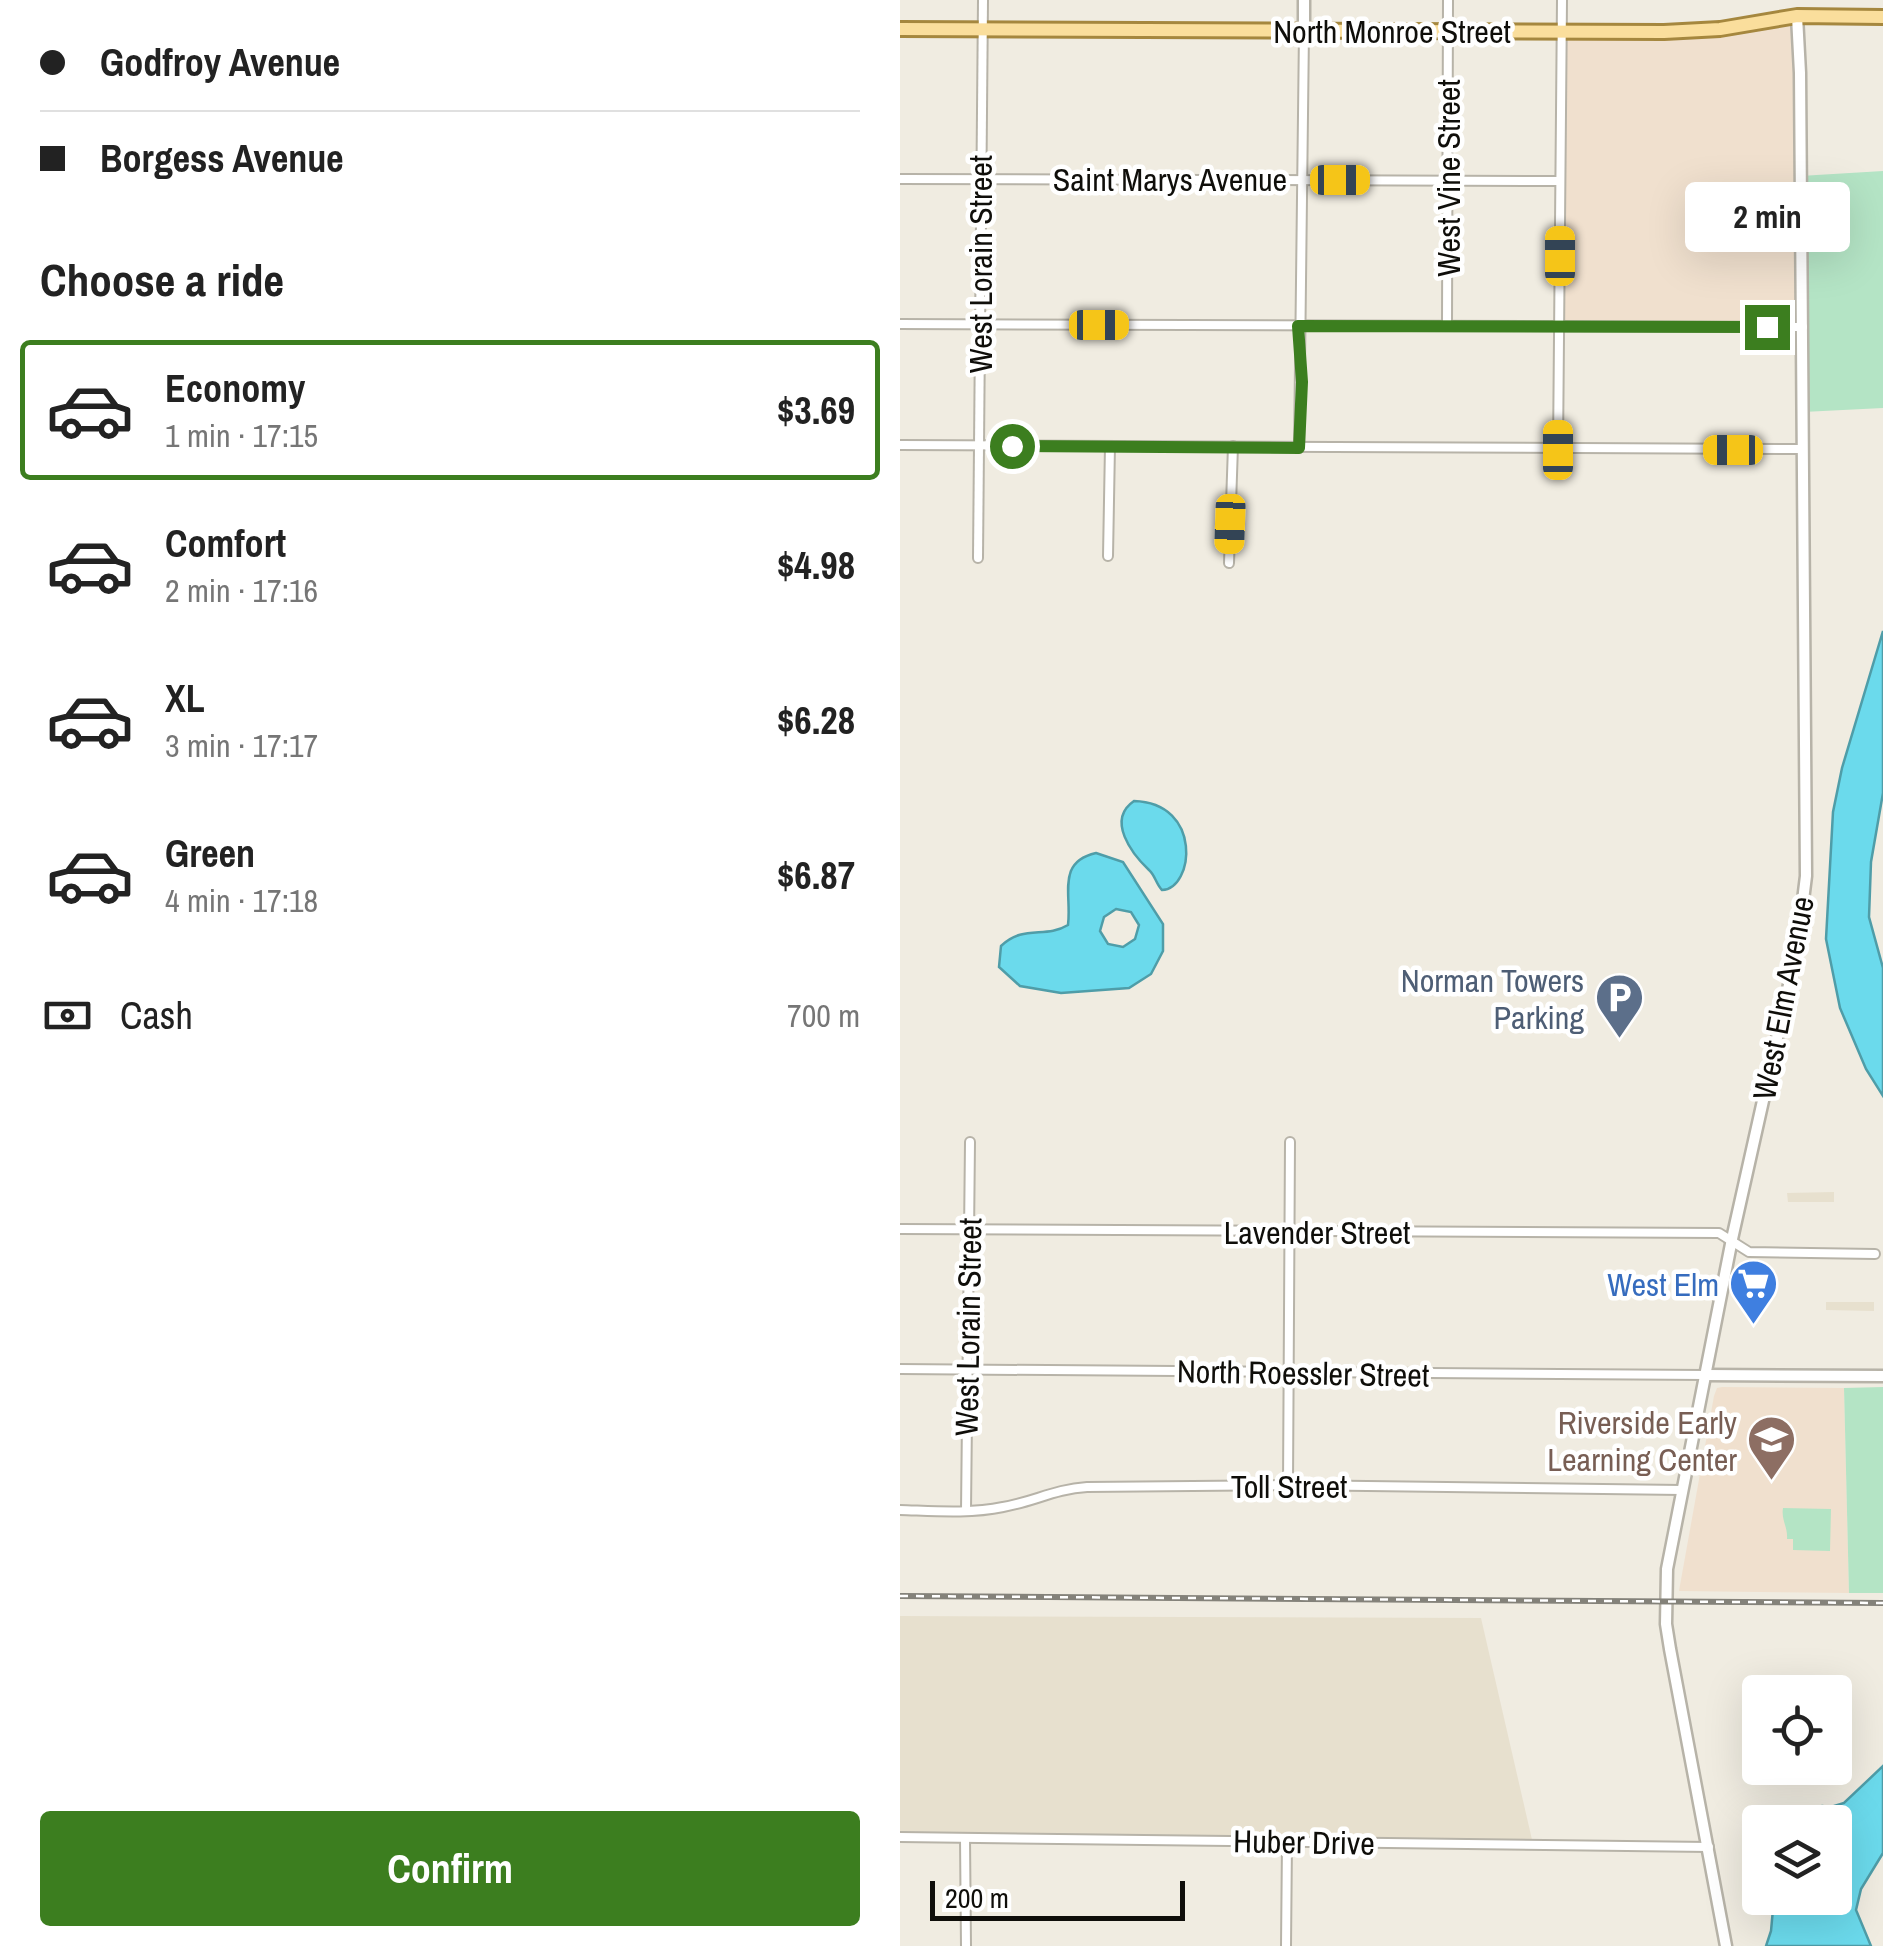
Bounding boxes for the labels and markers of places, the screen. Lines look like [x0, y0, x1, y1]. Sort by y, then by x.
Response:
place label: Norman Towers Parking [1401, 959, 1584, 1039]
parking icon: Norman Towers Parking [1593, 972, 1645, 1040]
supermarket icon: West Elm [1728, 1258, 1780, 1326]
place label: West Elm [1607, 1263, 1719, 1306]
place label: Riverside Early Learning Center [1547, 1401, 1737, 1481]
school or university icon: Riverside Early Learning Center [1746, 1414, 1798, 1482]

